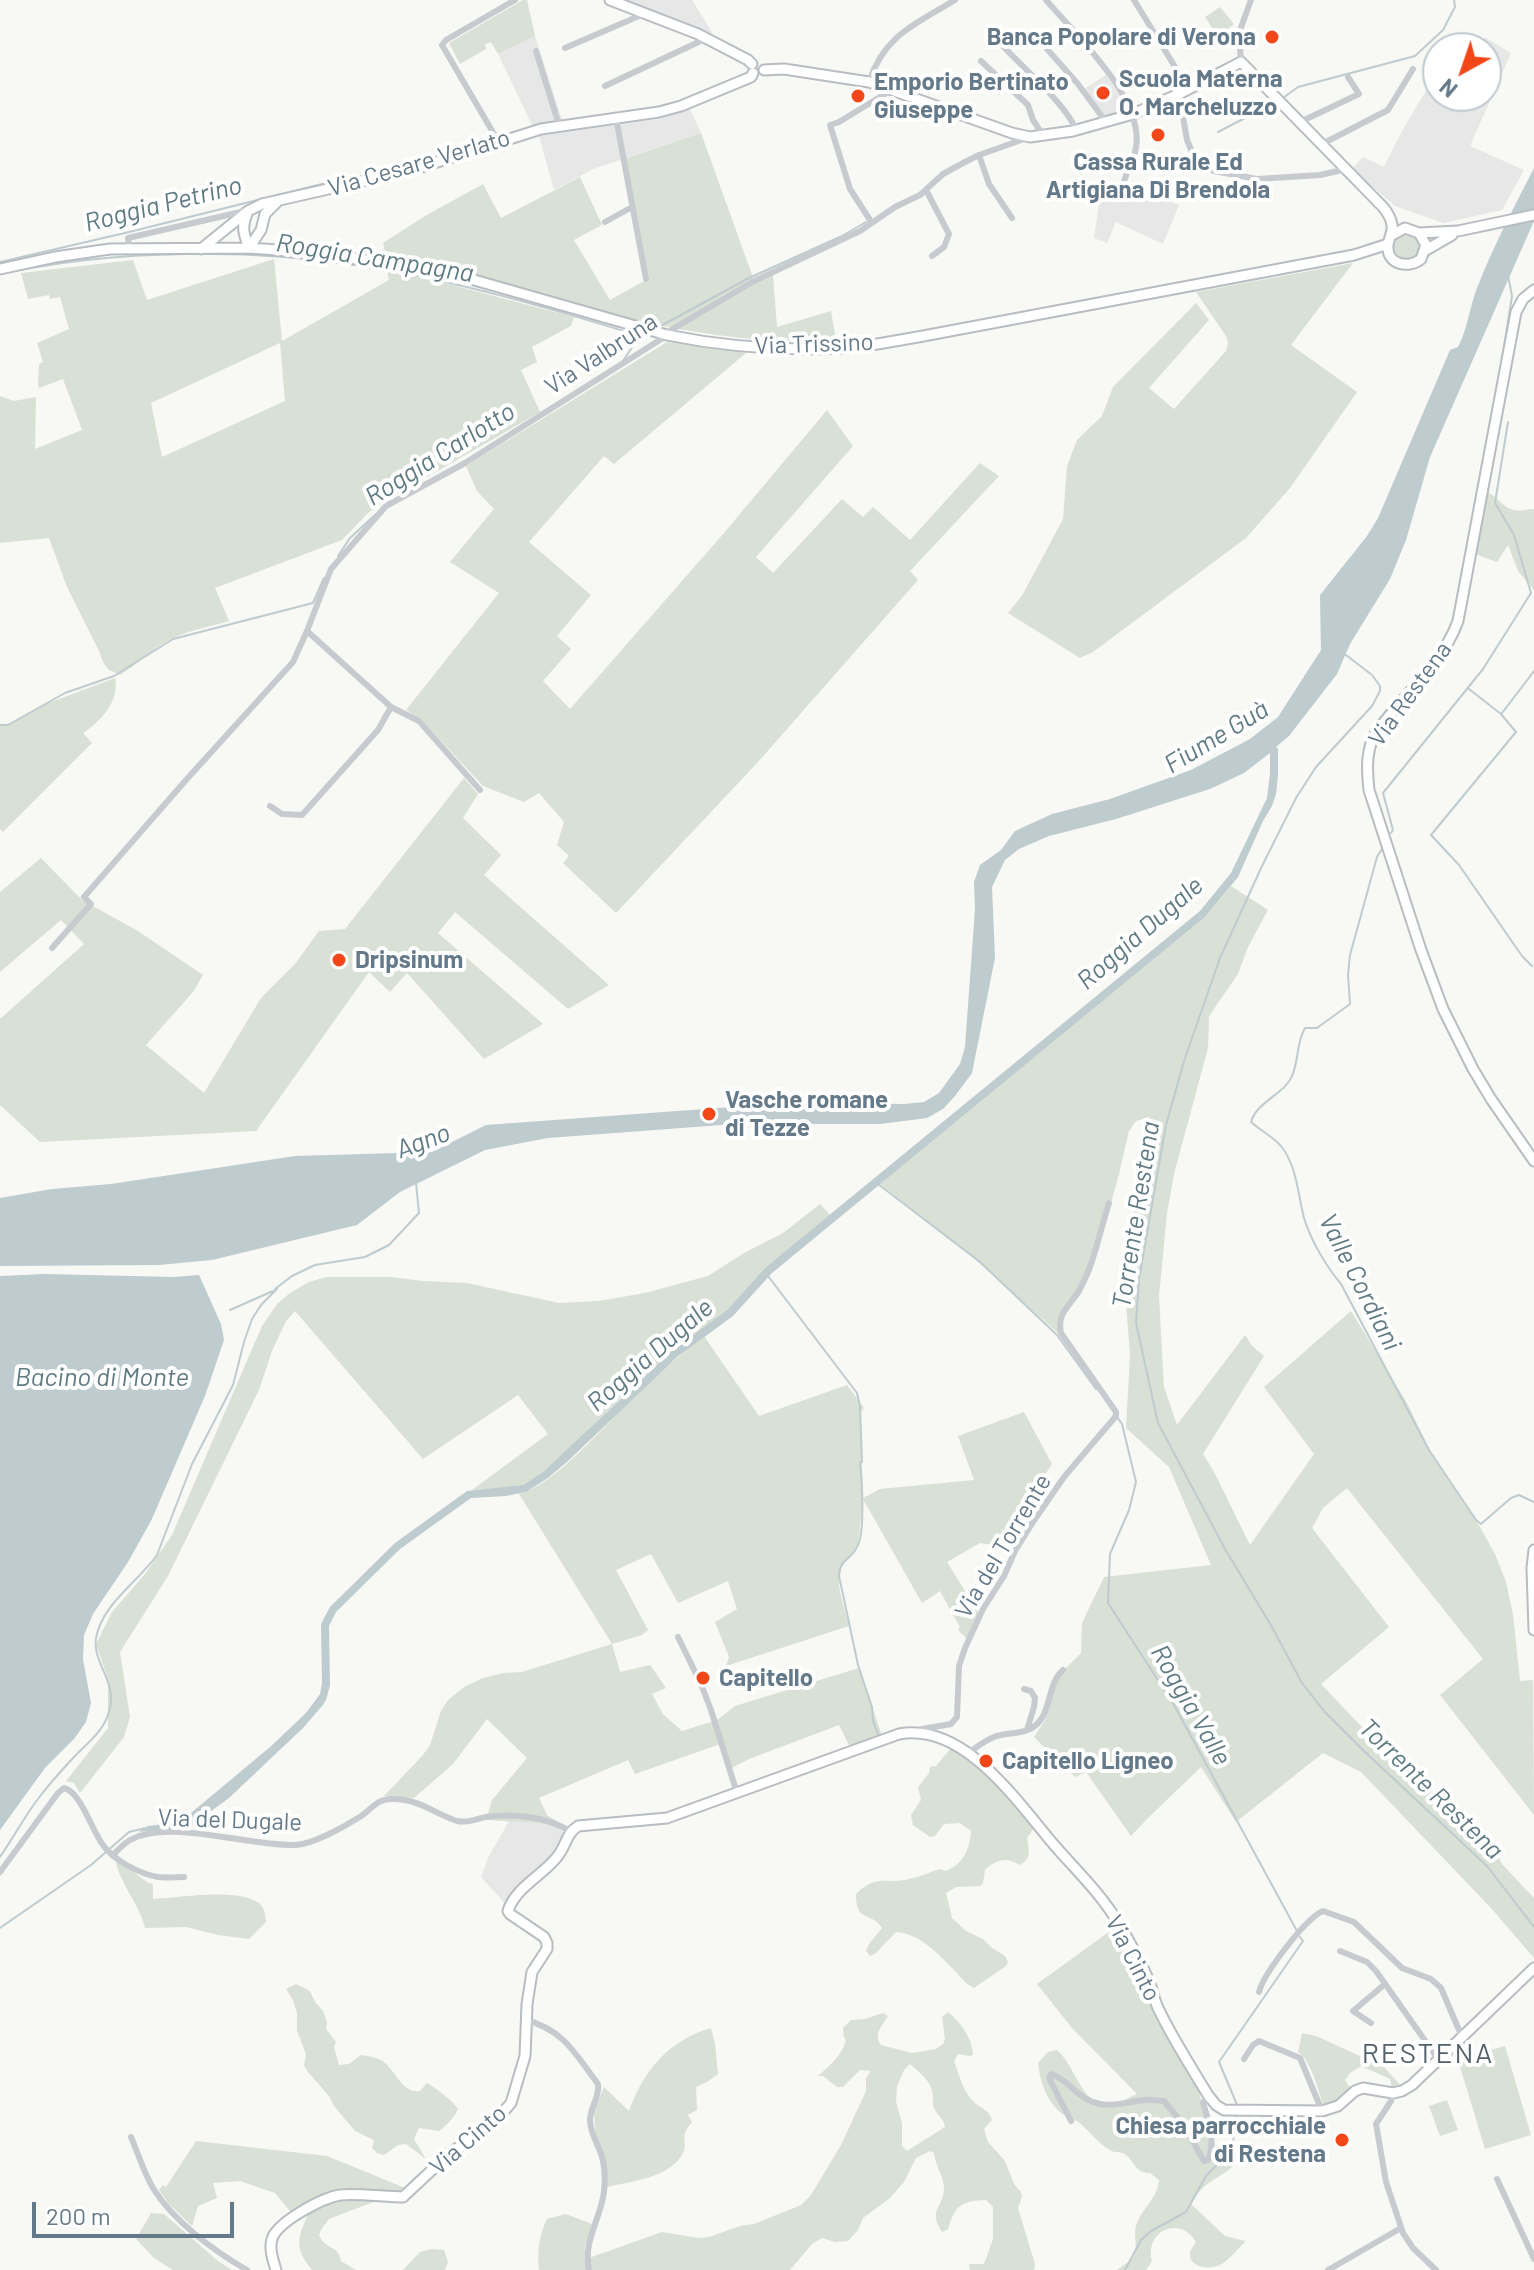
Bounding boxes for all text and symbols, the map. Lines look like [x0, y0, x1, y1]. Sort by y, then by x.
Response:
place label: Banca Popolare di Verona [987, 23, 1256, 51]
marker: Banca Popolare di Verona [1263, 28, 1281, 46]
north arrow [1422, 32, 1502, 112]
place label: Scuola Materna O. Marcheluzzo [1119, 65, 1283, 121]
place label: Emporio Bertinato Giuseppe [874, 68, 1069, 124]
text: N [1434, 74, 1462, 104]
marker: Scuola Materna O. Marcheluzzo [1094, 84, 1112, 102]
marker: Emporio Bertinato Giuseppe [849, 87, 867, 105]
street label: Via Cesare Verlato [325, 123, 513, 203]
marker: Cassa Rurale Ed Artigiana Di Brendola [1149, 126, 1167, 144]
place label: Cassa Rurale Ed Artigiana Di Brendola [1046, 148, 1270, 204]
water label: Roggia Petrino [81, 169, 245, 239]
water label: Roggia Campagna [274, 227, 476, 289]
street label: Via Valbruna [539, 307, 663, 401]
street label: Via Trissino [754, 328, 874, 360]
water label: Roggia Carlotto [359, 396, 521, 512]
street label: Via Restena [1362, 636, 1458, 752]
water label: Fiume Guà [1159, 694, 1273, 780]
water label: Roggia Dugale [1071, 870, 1209, 996]
place label: Dripsinum [355, 946, 463, 974]
marker: Dripsinum [330, 951, 348, 969]
place label: Vasche romane di Tezze [725, 1086, 888, 1142]
marker: Vasche romane di Tezze [700, 1105, 718, 1123]
water label: Agno [392, 1117, 454, 1165]
water label: Torrente Restena [1106, 1119, 1166, 1311]
water label: Valle Cordiani [1312, 1208, 1408, 1356]
water label: Roggia Dugale [581, 1292, 719, 1418]
water label: Bacino di Monte [15, 1361, 189, 1393]
street label: Via del Torrente [949, 1469, 1057, 1623]
water label: Roggia Valle [1144, 1639, 1238, 1771]
place label: Capitello [719, 1664, 813, 1692]
marker: Capitello [694, 1669, 712, 1687]
water label: Torrente Restena [1352, 1712, 1510, 1866]
place label: Capitello Ligneo [1002, 1747, 1174, 1775]
marker: Capitello Ligneo [977, 1752, 995, 1770]
street label: Via del Dugale [157, 1803, 303, 1837]
street label: Via Cinto [1099, 1910, 1167, 2006]
district label: RESTENA [1362, 2037, 1494, 2071]
street label: Via Cinto [424, 2099, 512, 2181]
place label: Chiesa parrocchiale di Restena [1115, 2112, 1326, 2168]
marker: Chiesa parrocchiale di Restena [1333, 2131, 1351, 2149]
scale bar [36, 2186, 238, 2236]
text: 200 m [46, 2201, 111, 2230]

